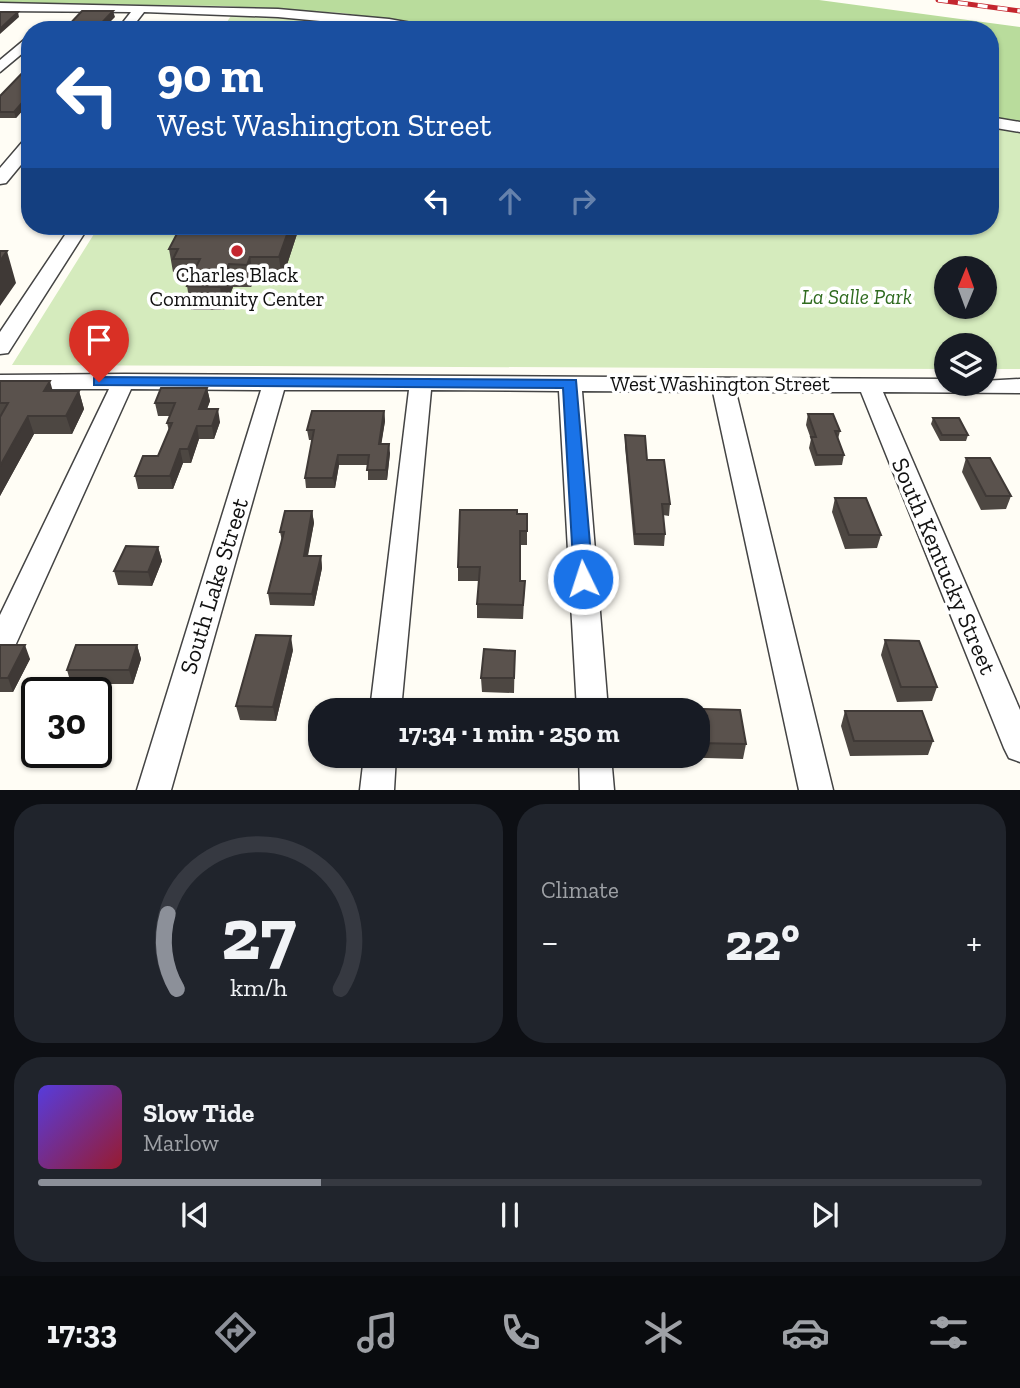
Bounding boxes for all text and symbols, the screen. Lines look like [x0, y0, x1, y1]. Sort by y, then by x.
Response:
text: 90 m [157, 46, 264, 105]
icon: left [42, 49, 133, 140]
text: West Washington Street [157, 106, 491, 144]
icon: left [418, 182, 456, 220]
icon: ahead [491, 182, 529, 220]
icon: right [564, 182, 602, 220]
marker: Charles Black Community Center [229, 243, 245, 259]
north arrow [934, 256, 998, 318]
map controls [934, 256, 997, 396]
place label: Charles Black Community Center [149, 262, 325, 311]
park label: La Salle Park [802, 284, 912, 309]
pin [69, 310, 129, 382]
icon: arrive [80, 321, 118, 359]
button: layers [934, 333, 997, 396]
street label: West Washington Street [610, 371, 830, 396]
street label: South Kentucky Street [886, 453, 1003, 679]
street label: South Lake Street [173, 494, 254, 678]
position arrow [546, 542, 620, 616]
speed limit sign: 30 [21, 677, 112, 768]
text: 17:34 · 1 min · 250 m [399, 717, 619, 749]
text: Climate [541, 876, 619, 904]
text: 27 [221, 891, 296, 979]
text: 22° [725, 911, 800, 973]
text: − [541, 919, 559, 965]
text: + [966, 919, 982, 965]
text: km/h [230, 972, 287, 1002]
text: Slow Tide [143, 1097, 254, 1129]
text: Marlow [143, 1129, 219, 1157]
icon: previous [176, 1196, 214, 1234]
icon: pause [491, 1196, 529, 1234]
icon: next [806, 1196, 844, 1234]
icon: directions [211, 1308, 260, 1357]
icon: music [353, 1308, 402, 1357]
icon: phone [496, 1308, 545, 1357]
icon: climate [639, 1308, 688, 1357]
icon: car [781, 1308, 830, 1357]
icon: filters [924, 1308, 973, 1357]
text: 17:33 [47, 1313, 117, 1351]

